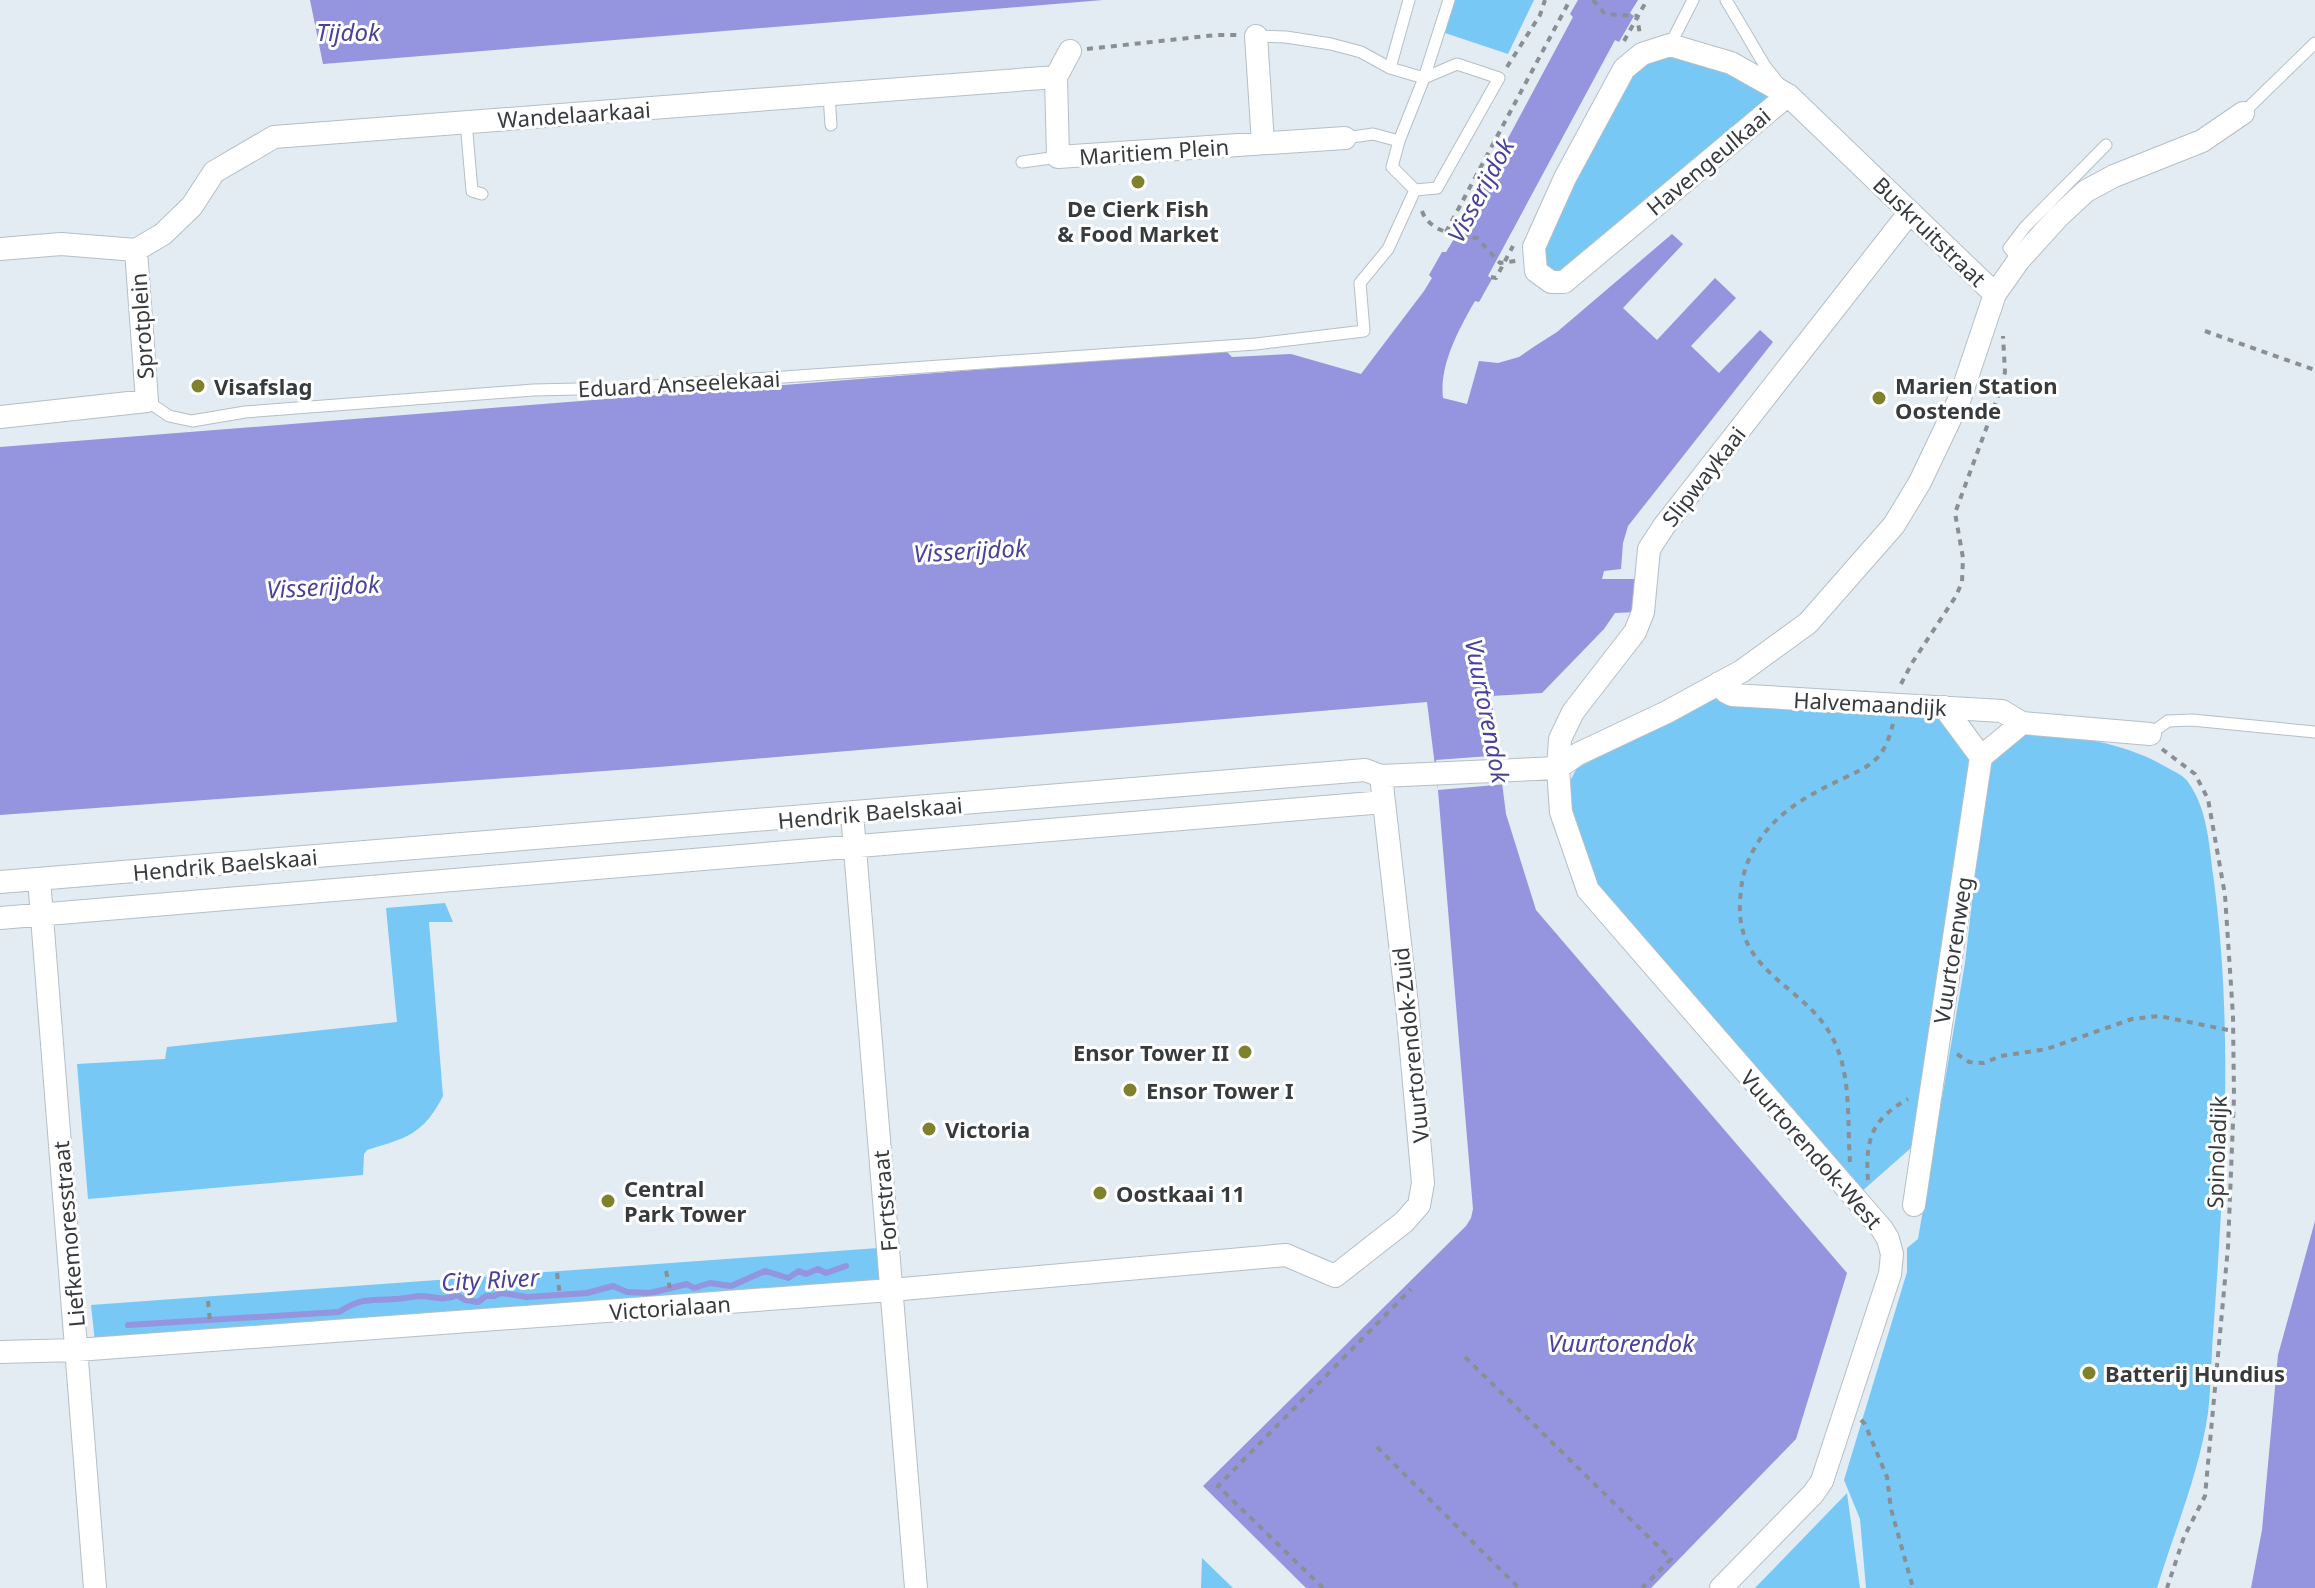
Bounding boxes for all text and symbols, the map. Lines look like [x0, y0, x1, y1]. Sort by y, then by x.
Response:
water label: Tijdok [316, 15, 381, 48]
street label: Wandelaarkaai [496, 94, 652, 134]
street label: Havengeulkaai [1640, 100, 1776, 222]
street label: Maritiem Plein [1078, 131, 1230, 171]
water label: Visserijdok [1439, 131, 1522, 248]
street label: Buskruitstraat [1867, 169, 1993, 293]
marker: De Cierk Fish & Food Market [1129, 173, 1147, 191]
place label: De Cierk Fish & Food Market [1057, 193, 1219, 248]
street label: Sprotplein [122, 272, 160, 380]
street label: Eduard Anseelekaai [577, 363, 781, 403]
place label: Marien Station Oostende [1895, 370, 2058, 425]
place label: Visafslag [214, 371, 312, 401]
marker: Visafslag [189, 377, 207, 395]
marker: Marien Station Oostende [1870, 389, 1888, 407]
street label: Slipwaykaai [1654, 420, 1752, 532]
water label: Visserijdok [913, 530, 1029, 569]
water label: Visserijdok [266, 566, 382, 605]
water label: Vuurtorendok [1458, 636, 1518, 787]
street label: Halvemaandijk [1793, 684, 1948, 722]
street label: Hendrik Baelskaai [776, 789, 964, 835]
street label: Hendrik Baelskaai [131, 841, 319, 887]
street label: Vuurtorenweg [1926, 874, 1978, 1026]
street label: Vuurtorendok-Zuid [1385, 946, 1435, 1144]
place label: Ensor Tower II [1073, 1037, 1229, 1067]
marker: Ensor Tower II [1236, 1043, 1254, 1061]
street label: Vuurtorendok-West [1734, 1063, 1890, 1235]
place label: Ensor Tower I [1146, 1075, 1294, 1105]
marker: Ensor Tower I [1121, 1081, 1139, 1099]
street label: Spinoladijk [2199, 1095, 2233, 1209]
place label: Victoria [945, 1114, 1030, 1144]
marker: Victoria [920, 1120, 938, 1138]
street label: Liefkemoresstraat [45, 1140, 91, 1328]
street label: Fortstraat [865, 1149, 903, 1253]
place label: Central Park Tower [624, 1173, 746, 1228]
place label: Oostkaai 11 [1116, 1178, 1245, 1208]
marker: Oostkaai 11 [1091, 1184, 1109, 1202]
marker: Central Park Tower [599, 1192, 617, 1210]
water label: City River [440, 1260, 541, 1298]
street label: Victorialaan [608, 1288, 732, 1326]
water label: Vuurtorendok [1548, 1326, 1695, 1359]
place label: Batterij Hundius [2105, 1358, 2285, 1388]
marker: Batterij Hundius [2080, 1364, 2098, 1382]

